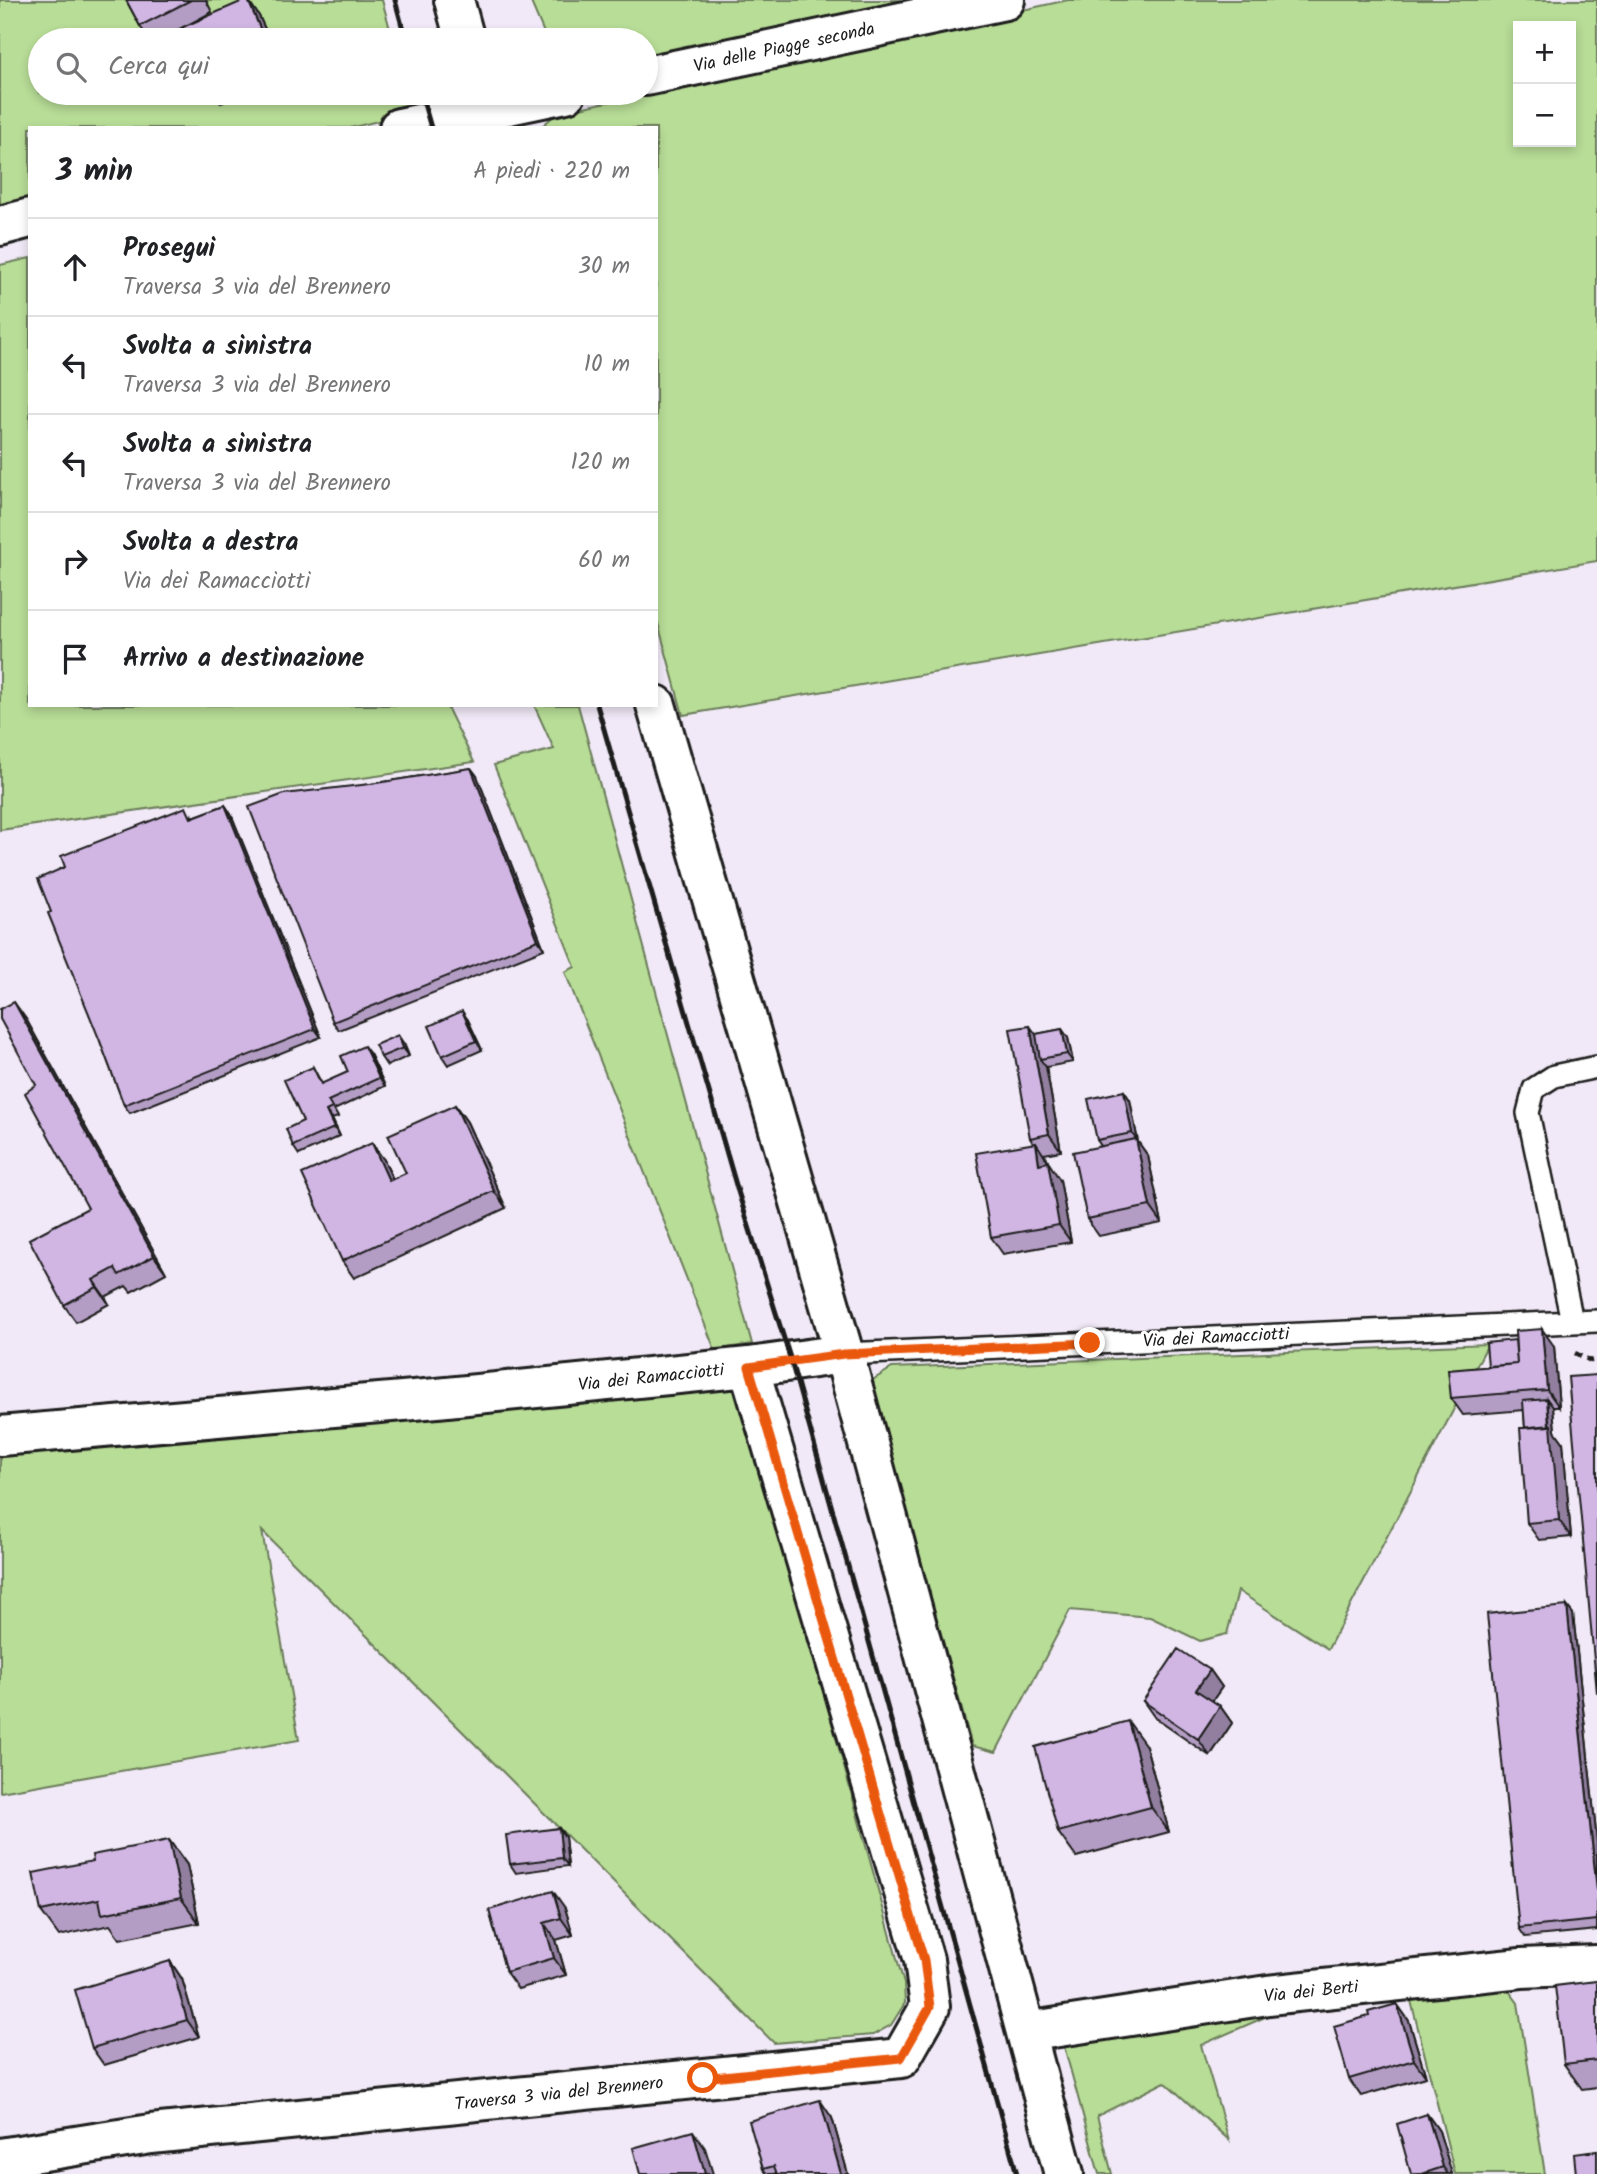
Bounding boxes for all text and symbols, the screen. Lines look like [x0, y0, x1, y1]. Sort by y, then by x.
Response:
street label: Via delle Piagge seconda [691, 15, 878, 82]
map controls [1513, 21, 1576, 147]
button: + [1513, 21, 1576, 84]
search box [28, 28, 658, 105]
text: Cerca qui [108, 46, 209, 88]
icon: search [52, 48, 90, 86]
button: − [1513, 84, 1576, 147]
text: 3 min [56, 148, 133, 196]
text: A piedi · 220 m [473, 154, 630, 190]
text: Prosegui [123, 228, 215, 270]
icon: ahead [56, 248, 94, 286]
text: 30 m [578, 249, 630, 285]
text: Traversa 3 via del Brennero [123, 270, 391, 306]
text: Svolta a sinistra [123, 326, 312, 368]
icon: left [56, 346, 94, 384]
text: 10 m [584, 347, 630, 383]
text: Traversa 3 via del Brennero [123, 368, 391, 404]
text: Svolta a sinistra [123, 424, 312, 466]
icon: left [56, 444, 94, 482]
text: 120 m [570, 445, 630, 481]
text: Traversa 3 via del Brennero [123, 466, 391, 502]
text: Svolta a destra [123, 522, 299, 564]
icon: right [56, 542, 94, 580]
text: 60 m [578, 543, 630, 579]
text: Via dei Ramacciotti [123, 564, 310, 600]
text: Arrivo a destinazione [123, 638, 364, 680]
icon: arrive [56, 640, 94, 678]
street label: Via dei Ramacciotti [1142, 1320, 1291, 1357]
route end [1074, 1327, 1105, 1358]
street label: Via dei Ramacciotti [577, 1356, 726, 1401]
street label: Via dei Berti [1262, 1973, 1361, 2012]
route start [687, 2062, 718, 2093]
street label: Traversa 3 via del Brennero [453, 2069, 665, 2120]

